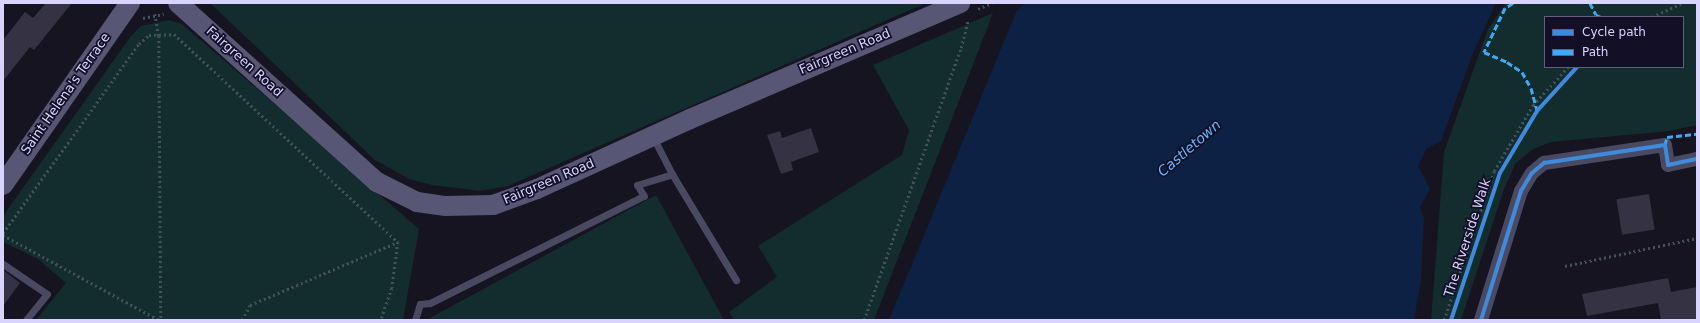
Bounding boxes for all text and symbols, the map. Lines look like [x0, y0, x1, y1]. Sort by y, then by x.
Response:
legend [1544, 16, 1684, 68]
street label: Fairgreen Road [203, 24, 285, 100]
text: Cycle path [1582, 25, 1646, 39]
street label: Fairgreen Road [797, 26, 893, 78]
street label: Saint Helena's Terrace [18, 30, 114, 158]
text: Path [1582, 45, 1608, 59]
water label: Castletown [1154, 116, 1224, 180]
street label: Fairgreen Road [501, 156, 597, 208]
street label: The Riverside Walk [1441, 177, 1495, 299]

